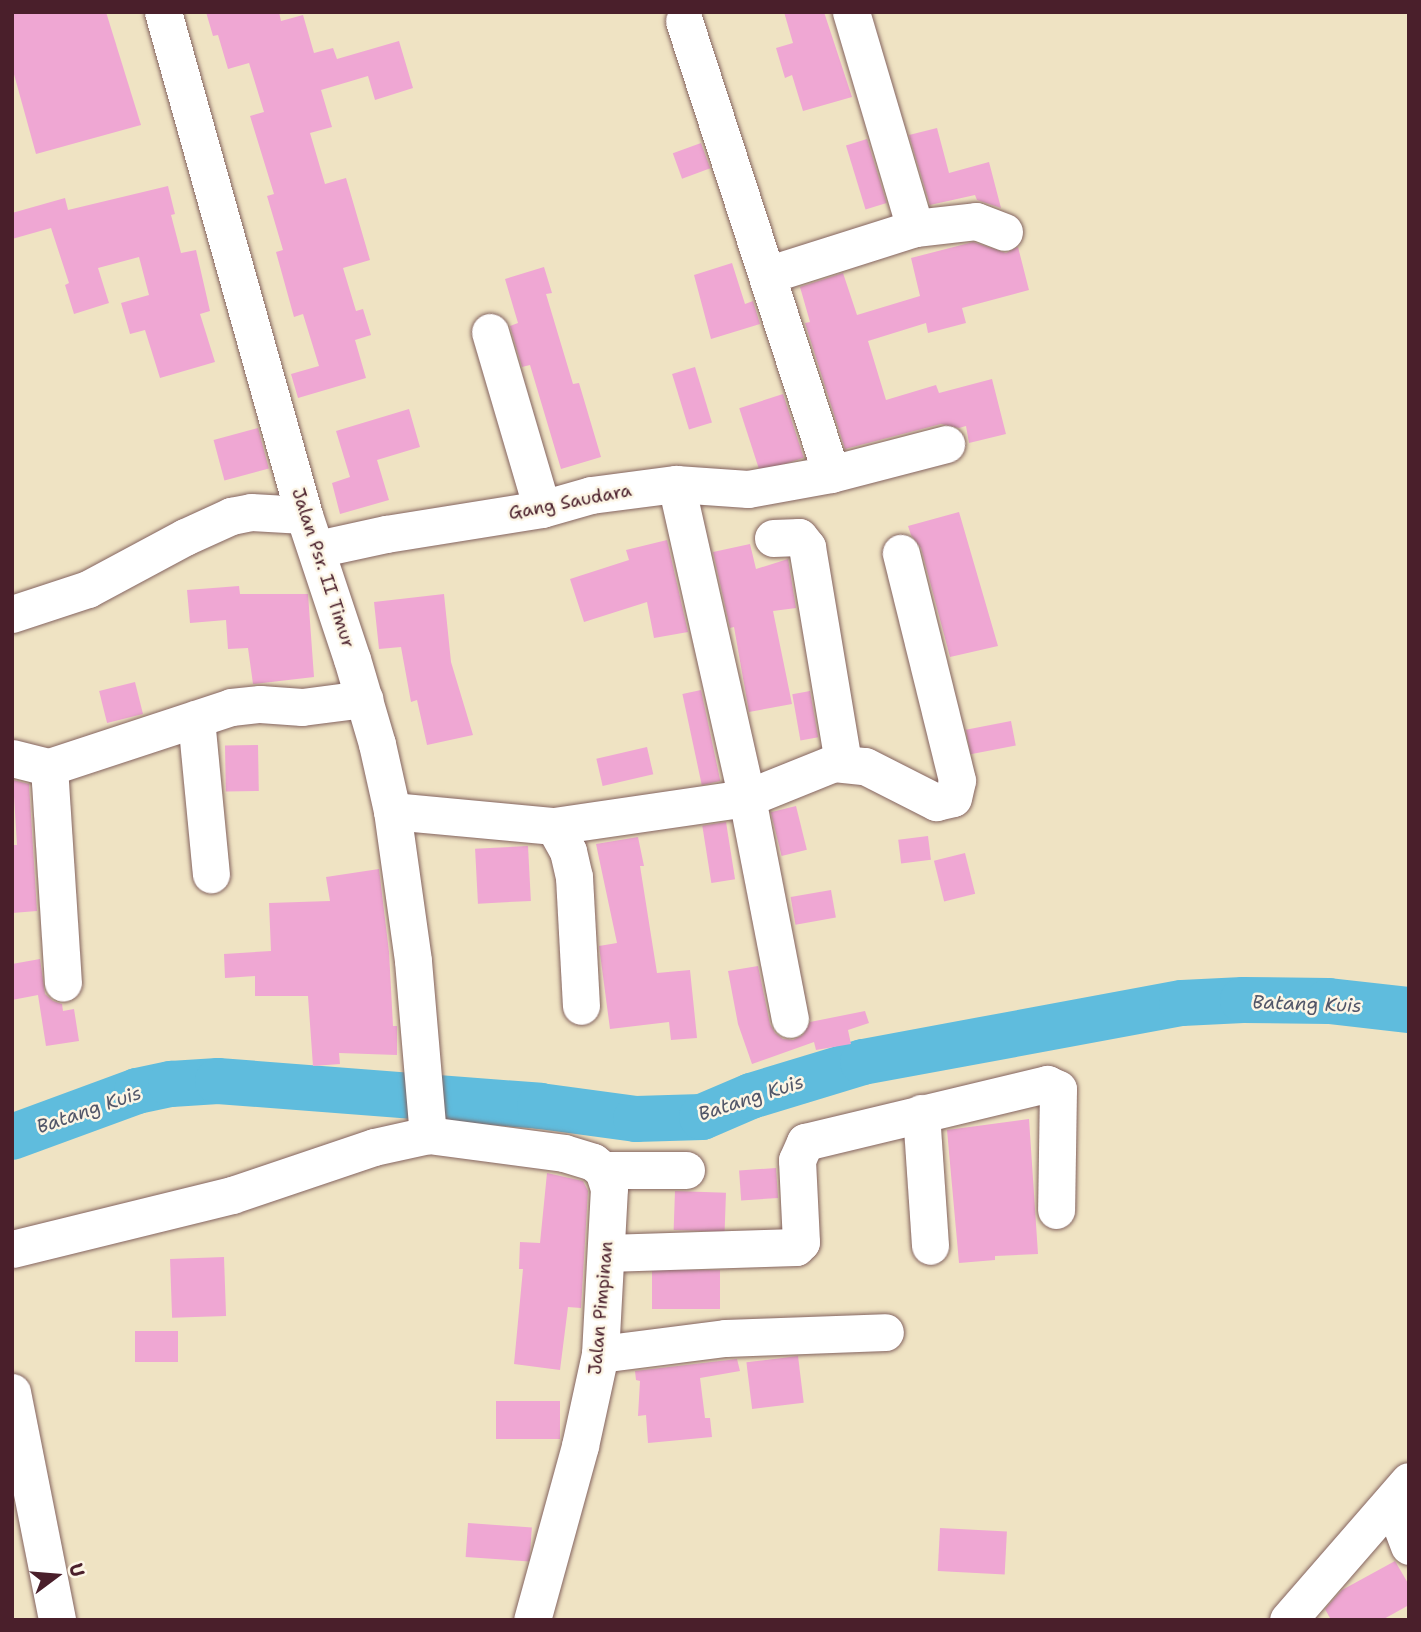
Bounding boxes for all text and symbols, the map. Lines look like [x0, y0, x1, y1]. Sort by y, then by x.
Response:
street label: Gang Saudara [507, 479, 633, 525]
street label: Jalan Psr. II Timur [287, 485, 359, 651]
water label: Batang Kuis [1252, 991, 1362, 1017]
water label: Batang Kuis [695, 1070, 807, 1126]
water label: Batang Kuis [34, 1081, 144, 1139]
street label: Jalan Pimpinan [584, 1240, 618, 1376]
north arrow [21, 1541, 91, 1611]
text: U [63, 1560, 90, 1580]

